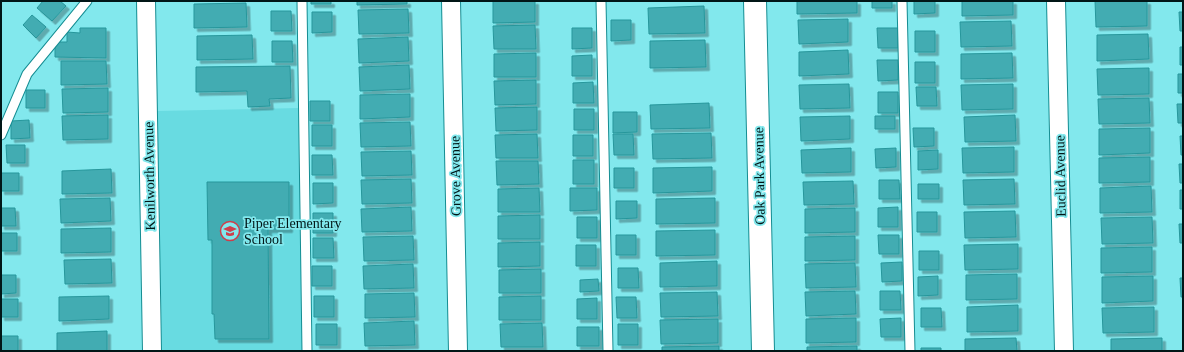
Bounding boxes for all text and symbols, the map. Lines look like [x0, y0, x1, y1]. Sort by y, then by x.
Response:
street label: Kenilworth Avenue [141, 121, 158, 231]
street label: Oak Park Avenue [751, 127, 768, 225]
street label: Euclid Avenue [1052, 135, 1069, 217]
street label: Grove Avenue [447, 136, 464, 216]
place label: Piper Elementary School [244, 216, 342, 247]
school or university icon: Piper Elementary School [219, 220, 241, 242]

